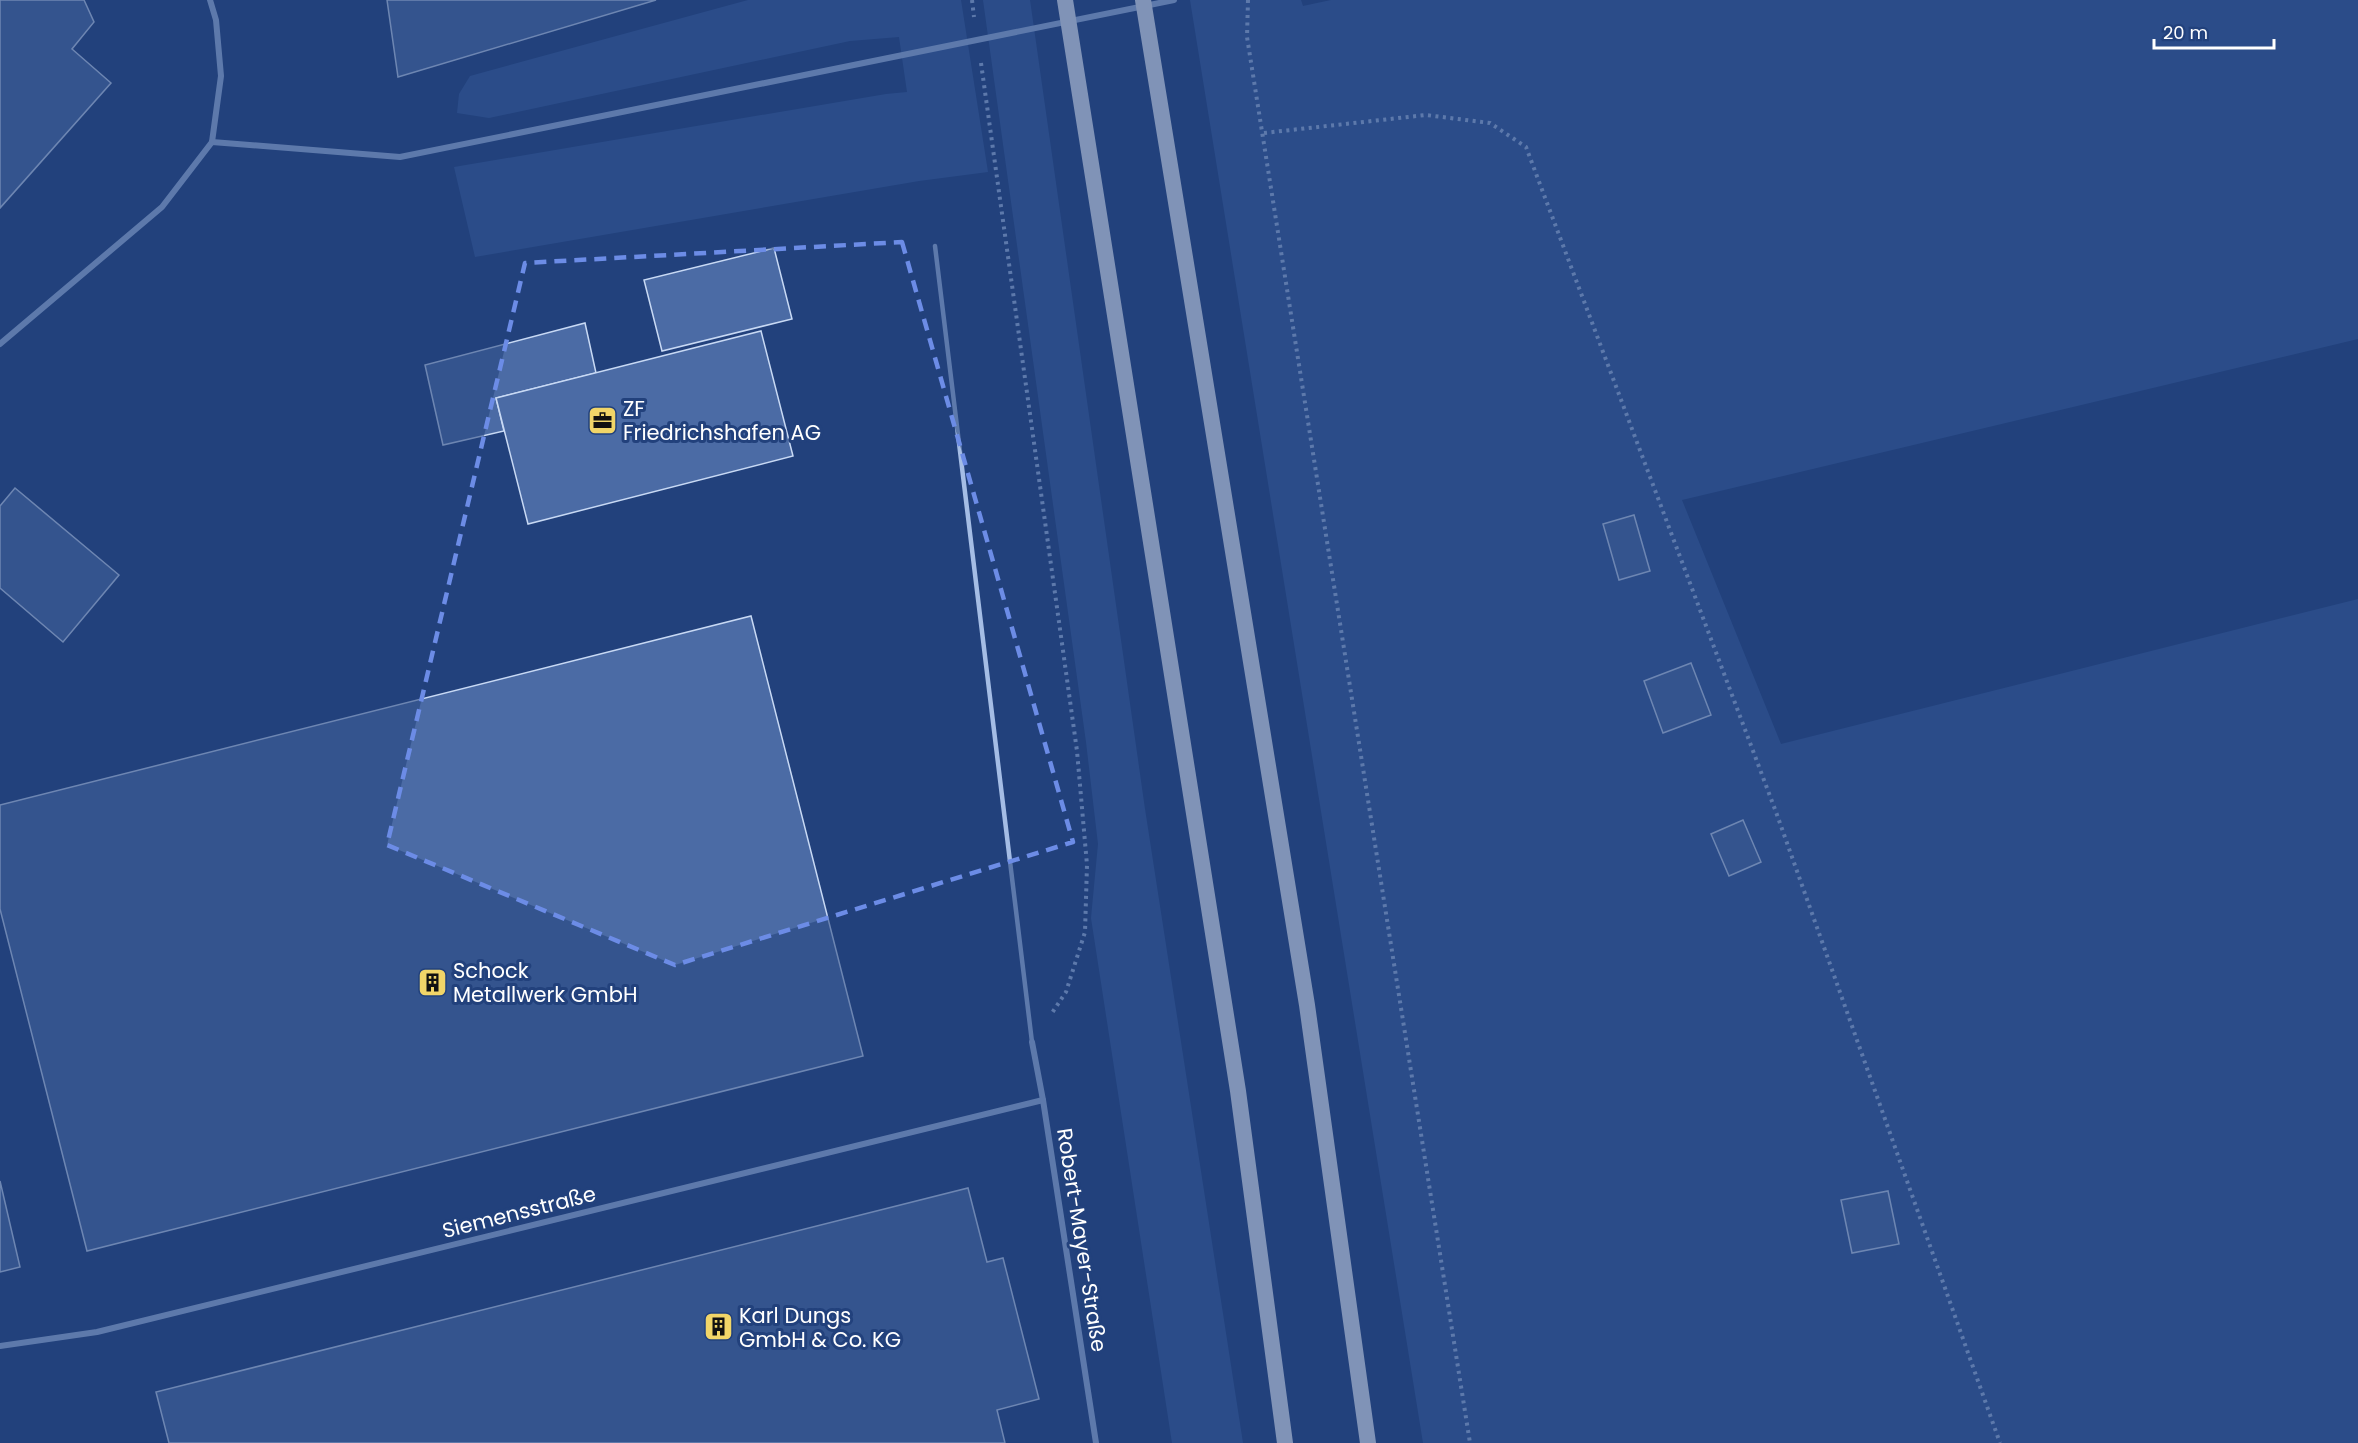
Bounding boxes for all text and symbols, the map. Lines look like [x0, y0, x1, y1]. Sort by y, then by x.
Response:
scale bar [2154, 12, 2274, 50]
text: 20 m [2163, 20, 2208, 45]
place label: ZF Friedrichshafen AG [623, 394, 821, 447]
office icon: ZF Friedrichshafen AG [586, 404, 618, 436]
place label: Schock Metallwerk GmbH [453, 956, 637, 1009]
building icon: Schock Metallwerk GmbH [416, 966, 448, 998]
street label: Robert-Mayer-Straße [1050, 1126, 1114, 1354]
street label: Siemensstraße [439, 1179, 599, 1245]
place label: Karl Dungs GmbH & Co. KG [739, 1301, 901, 1354]
building icon: Karl Dungs GmbH & Co. KG [702, 1311, 734, 1343]

